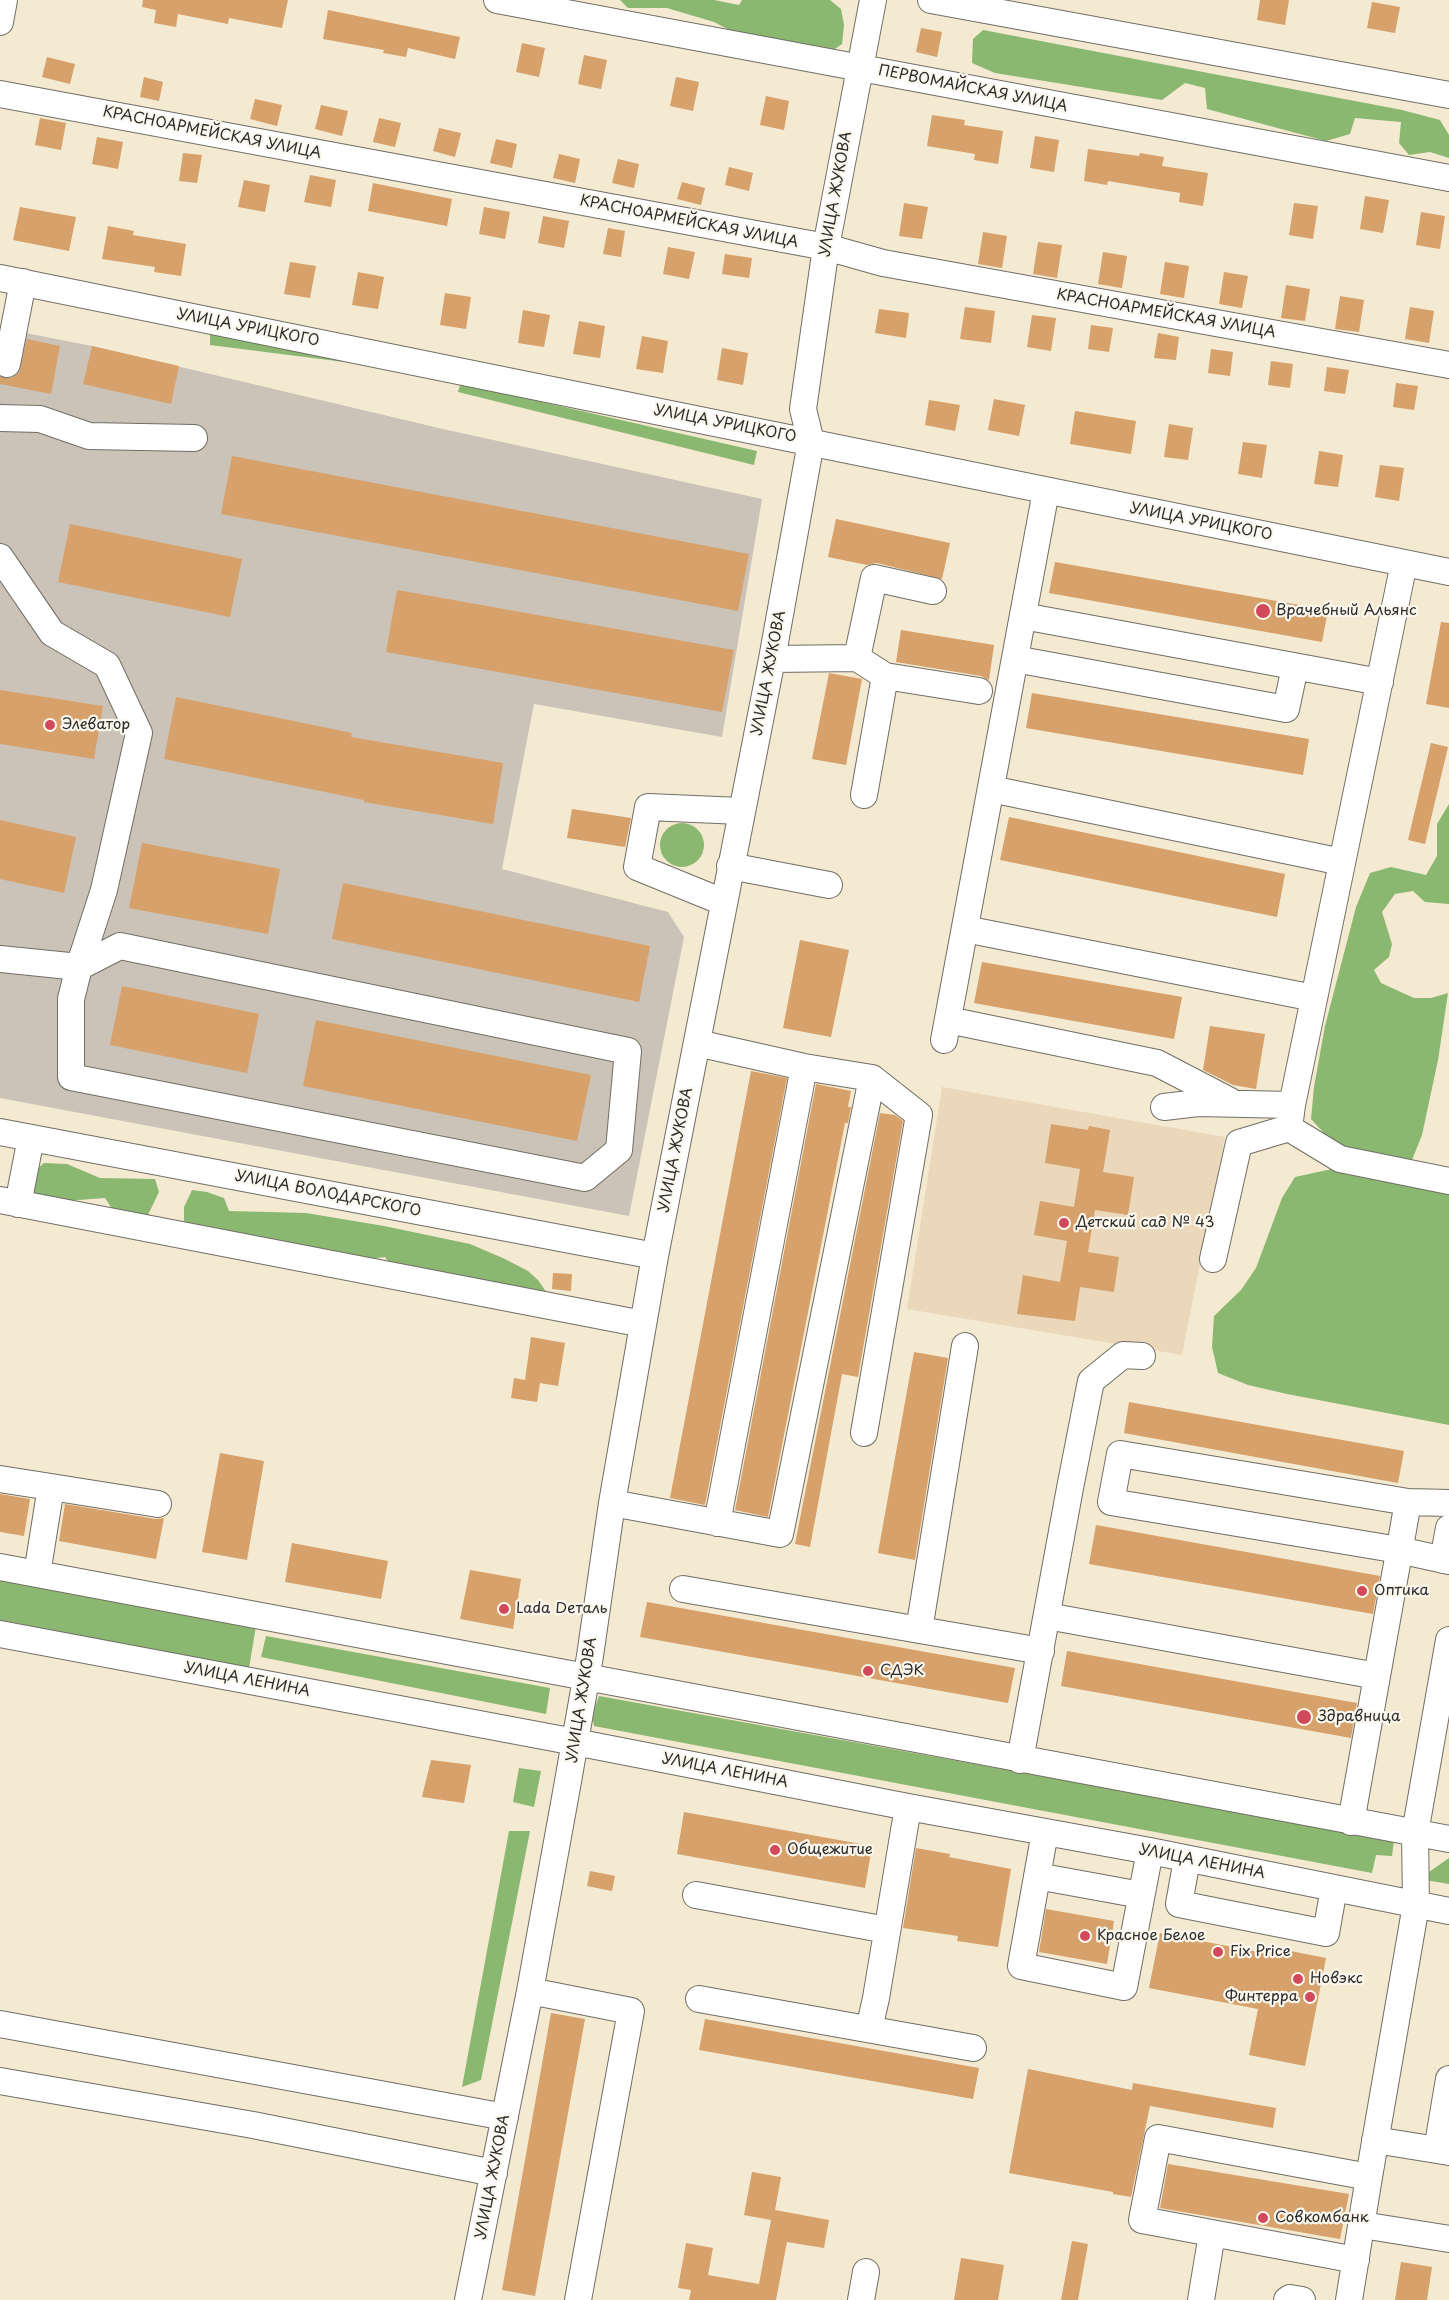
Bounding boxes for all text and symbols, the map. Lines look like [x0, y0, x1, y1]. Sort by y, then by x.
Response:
street label: ПЕРВОМАЙСКАЯ УЛИЦА [877, 62, 1069, 116]
street label: КРАСНОАРМЕЙСКАЯ УЛИЦА [101, 103, 323, 163]
street label: УЛИЦА ЖУКОВА [816, 130, 856, 258]
street label: КРАСНОАРМЕЙСКАЯ УЛИЦА [578, 192, 800, 252]
street label: КРАСНОАРМЕЙСКАЯ УЛИЦА [1055, 286, 1277, 342]
street label: УЛИЦА УРИЦКОГО [175, 305, 321, 351]
street label: УЛИЦА УРИЦКОГО [652, 401, 798, 447]
street label: УЛИЦА УРИЦКОГО [1128, 499, 1274, 545]
marker: Врачебный Альянс [1254, 602, 1272, 620]
place label: Врачебный Альянс [1276, 602, 1417, 620]
street label: УЛИЦА ЖУКОВА [748, 609, 790, 737]
place label: Элеватор [62, 716, 130, 734]
marker: Элеватор [43, 718, 57, 732]
street label: УЛИЦА ЖУКОВА [655, 1086, 697, 1214]
street label: УЛИЦА ВОЛОДАРСКОГО [233, 1167, 423, 1221]
place label: Детский сад № 43 [1076, 1214, 1214, 1232]
marker: Детский сад № 43 [1057, 1216, 1071, 1230]
place label: Оптика [1374, 1582, 1429, 1600]
marker: Оптика [1355, 1584, 1369, 1598]
place label: Lada Dеталь [516, 1600, 608, 1618]
marker: Lada Dеталь [497, 1602, 511, 1616]
street label: УЛИЦА ЖУКОВА [563, 1636, 601, 1764]
street label: УЛИЦА ЛЕНИНА [183, 1659, 311, 1701]
place label: СДЭК [880, 1662, 924, 1680]
marker: СДЭК [861, 1664, 875, 1678]
marker: Здравница [1295, 1708, 1313, 1726]
place label: Здравница [1318, 1708, 1400, 1726]
street label: УЛИЦА ЛЕНИНА [661, 1750, 789, 1792]
place label: Общежитие [787, 1841, 873, 1859]
street label: УЛИЦА ЛЕНИНА [1138, 1841, 1266, 1883]
marker: Общежитие [768, 1843, 782, 1857]
place label: Красное Белое [1097, 1927, 1205, 1945]
marker: Красное Белое [1078, 1929, 1092, 1943]
place label: Fix Price [1230, 1943, 1291, 1961]
marker: Fix Price [1211, 1945, 1225, 1959]
place label: Новэкс [1310, 1970, 1363, 1988]
marker: Новэкс [1291, 1972, 1305, 1986]
place label: Финтерра [1225, 1988, 1298, 2006]
marker: Финтерра [1303, 1990, 1317, 2004]
street label: УЛИЦА ЖУКОВА [472, 2113, 514, 2241]
place label: Совкомбанк [1275, 2209, 1369, 2227]
marker: Совкомбанк [1256, 2211, 1270, 2225]

